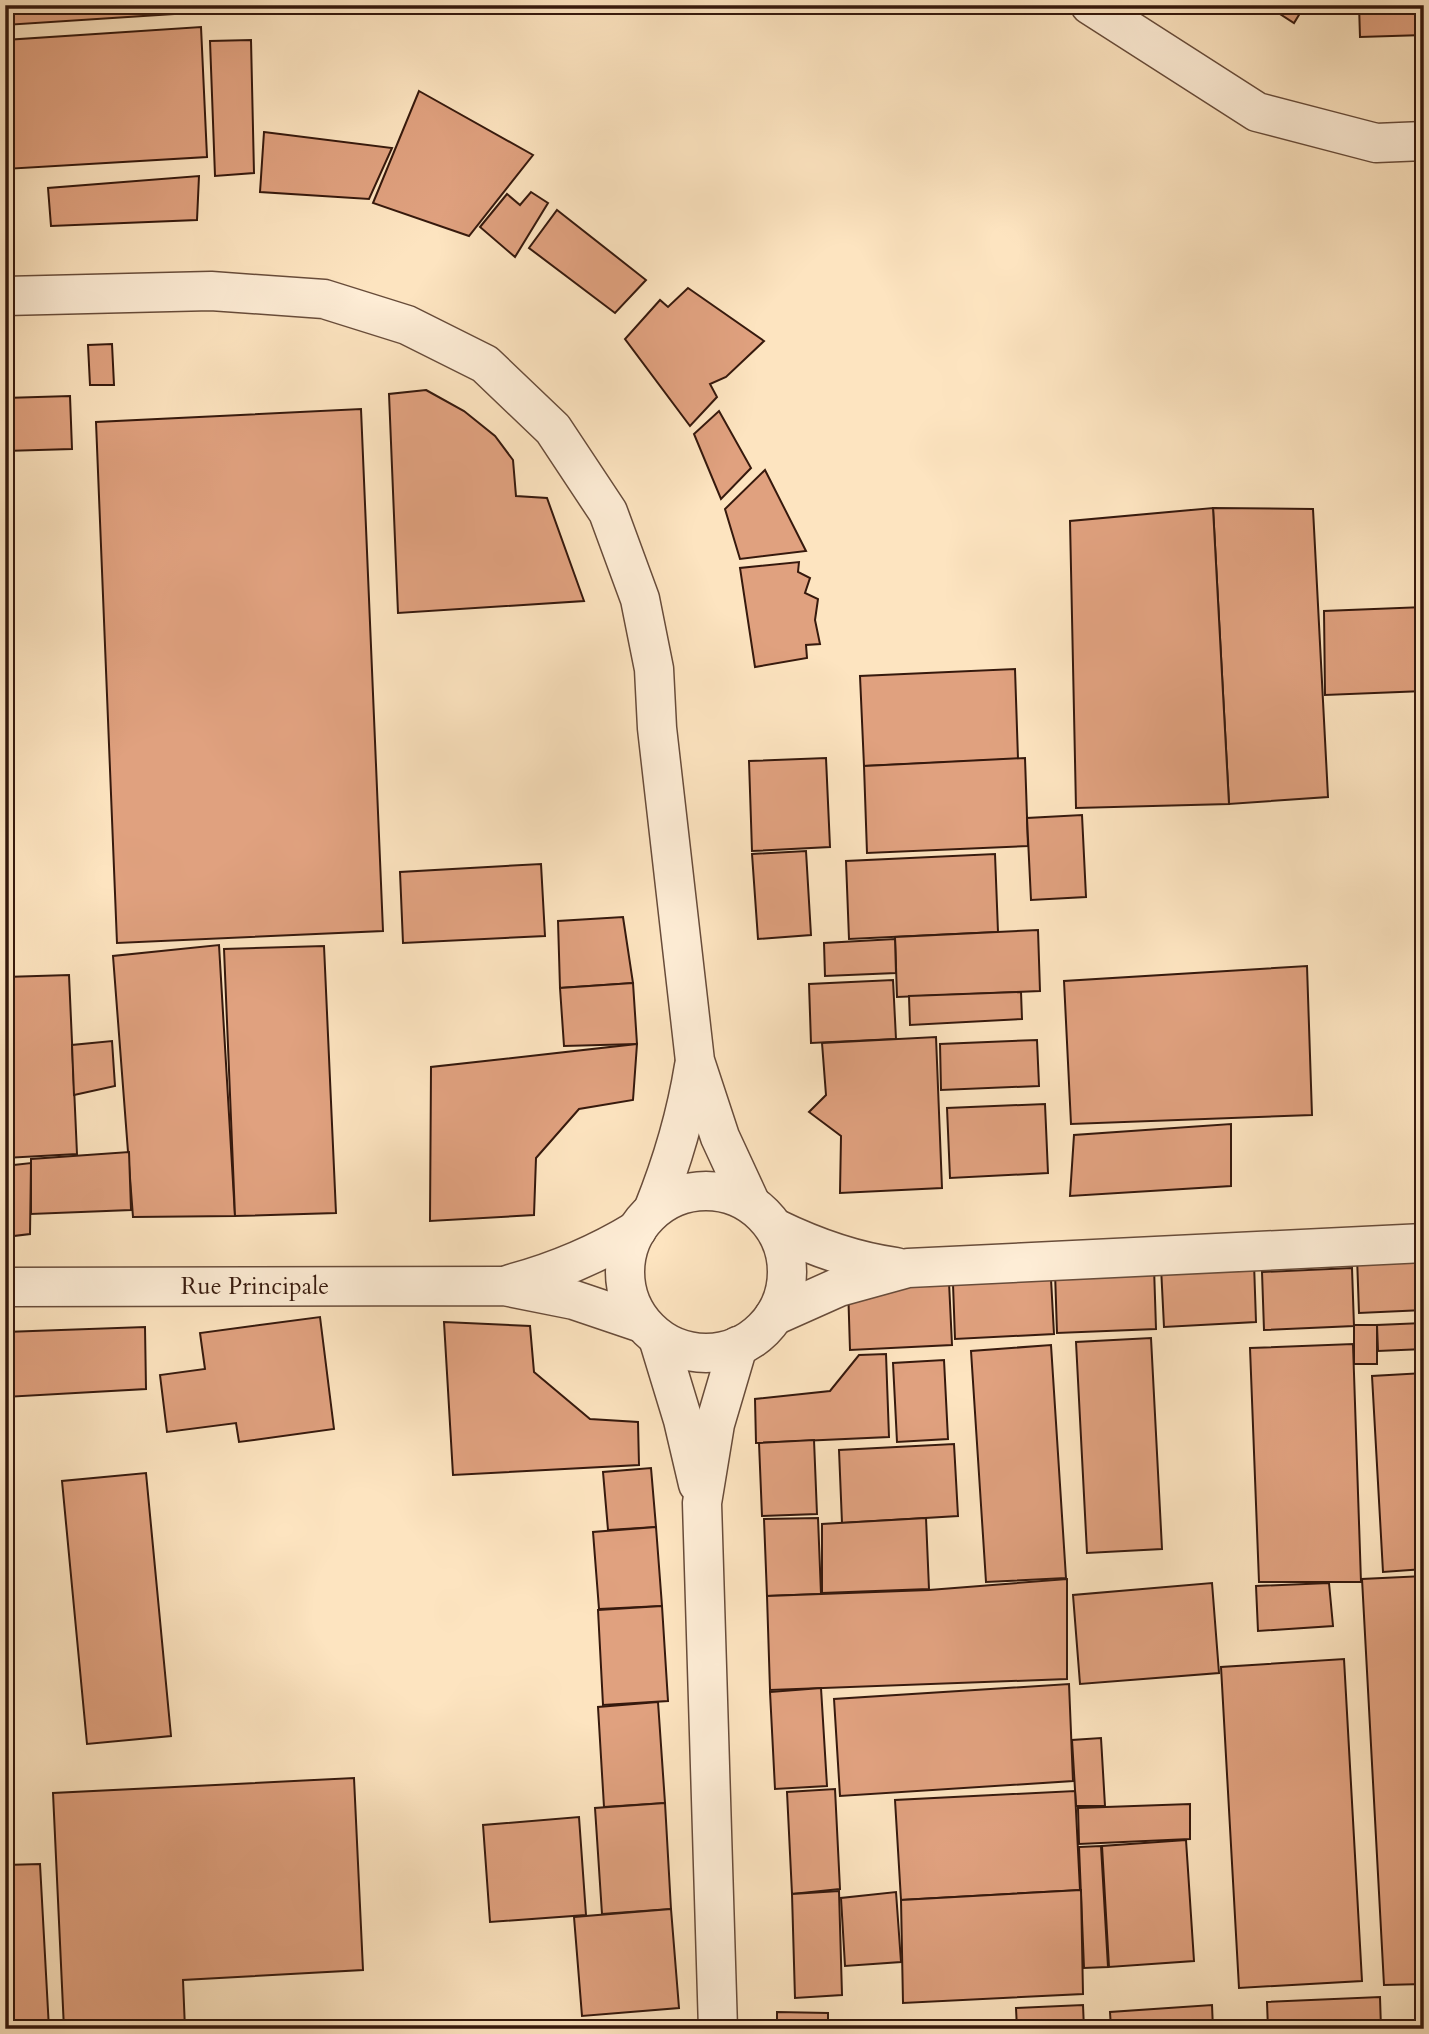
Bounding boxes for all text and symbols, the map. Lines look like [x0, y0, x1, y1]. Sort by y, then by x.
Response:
street label: Rue Principale [181, 1270, 329, 1303]

